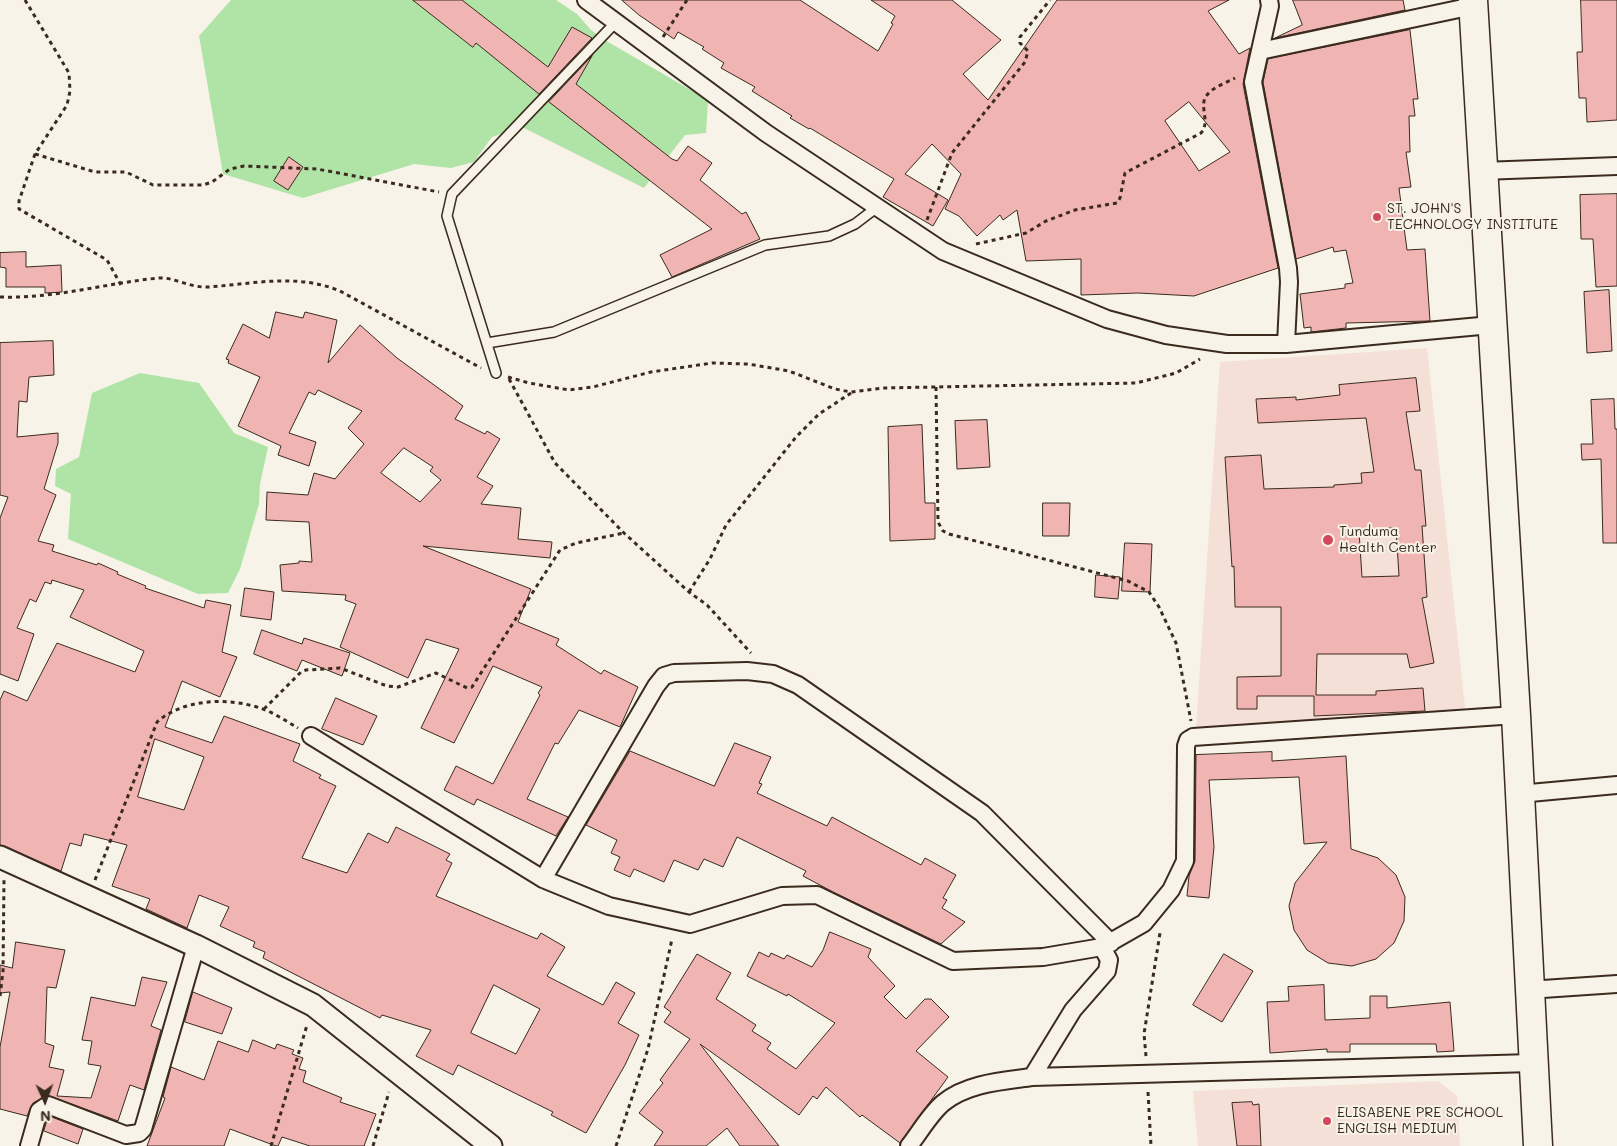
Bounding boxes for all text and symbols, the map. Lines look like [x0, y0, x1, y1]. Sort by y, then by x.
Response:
place label: ST. JOHN'S TECHNOLOGY INSTITUTE [1387, 201, 1558, 233]
marker: ST. JOHN'S TECHNOLOGY INSTITUTE [1371, 211, 1383, 223]
place label: Tunduma Health Center [1339, 524, 1437, 556]
marker: Tunduma Health Center [1321, 533, 1335, 547]
north arrow [20, 1076, 70, 1126]
place label: ELISABENE PRE SCHOOL ENGLISH MEDIUM [1337, 1105, 1503, 1138]
text: N [40, 1107, 51, 1126]
marker: ELISABENE PRE SCHOOL ENGLISH MEDIUM [1321, 1115, 1333, 1127]

